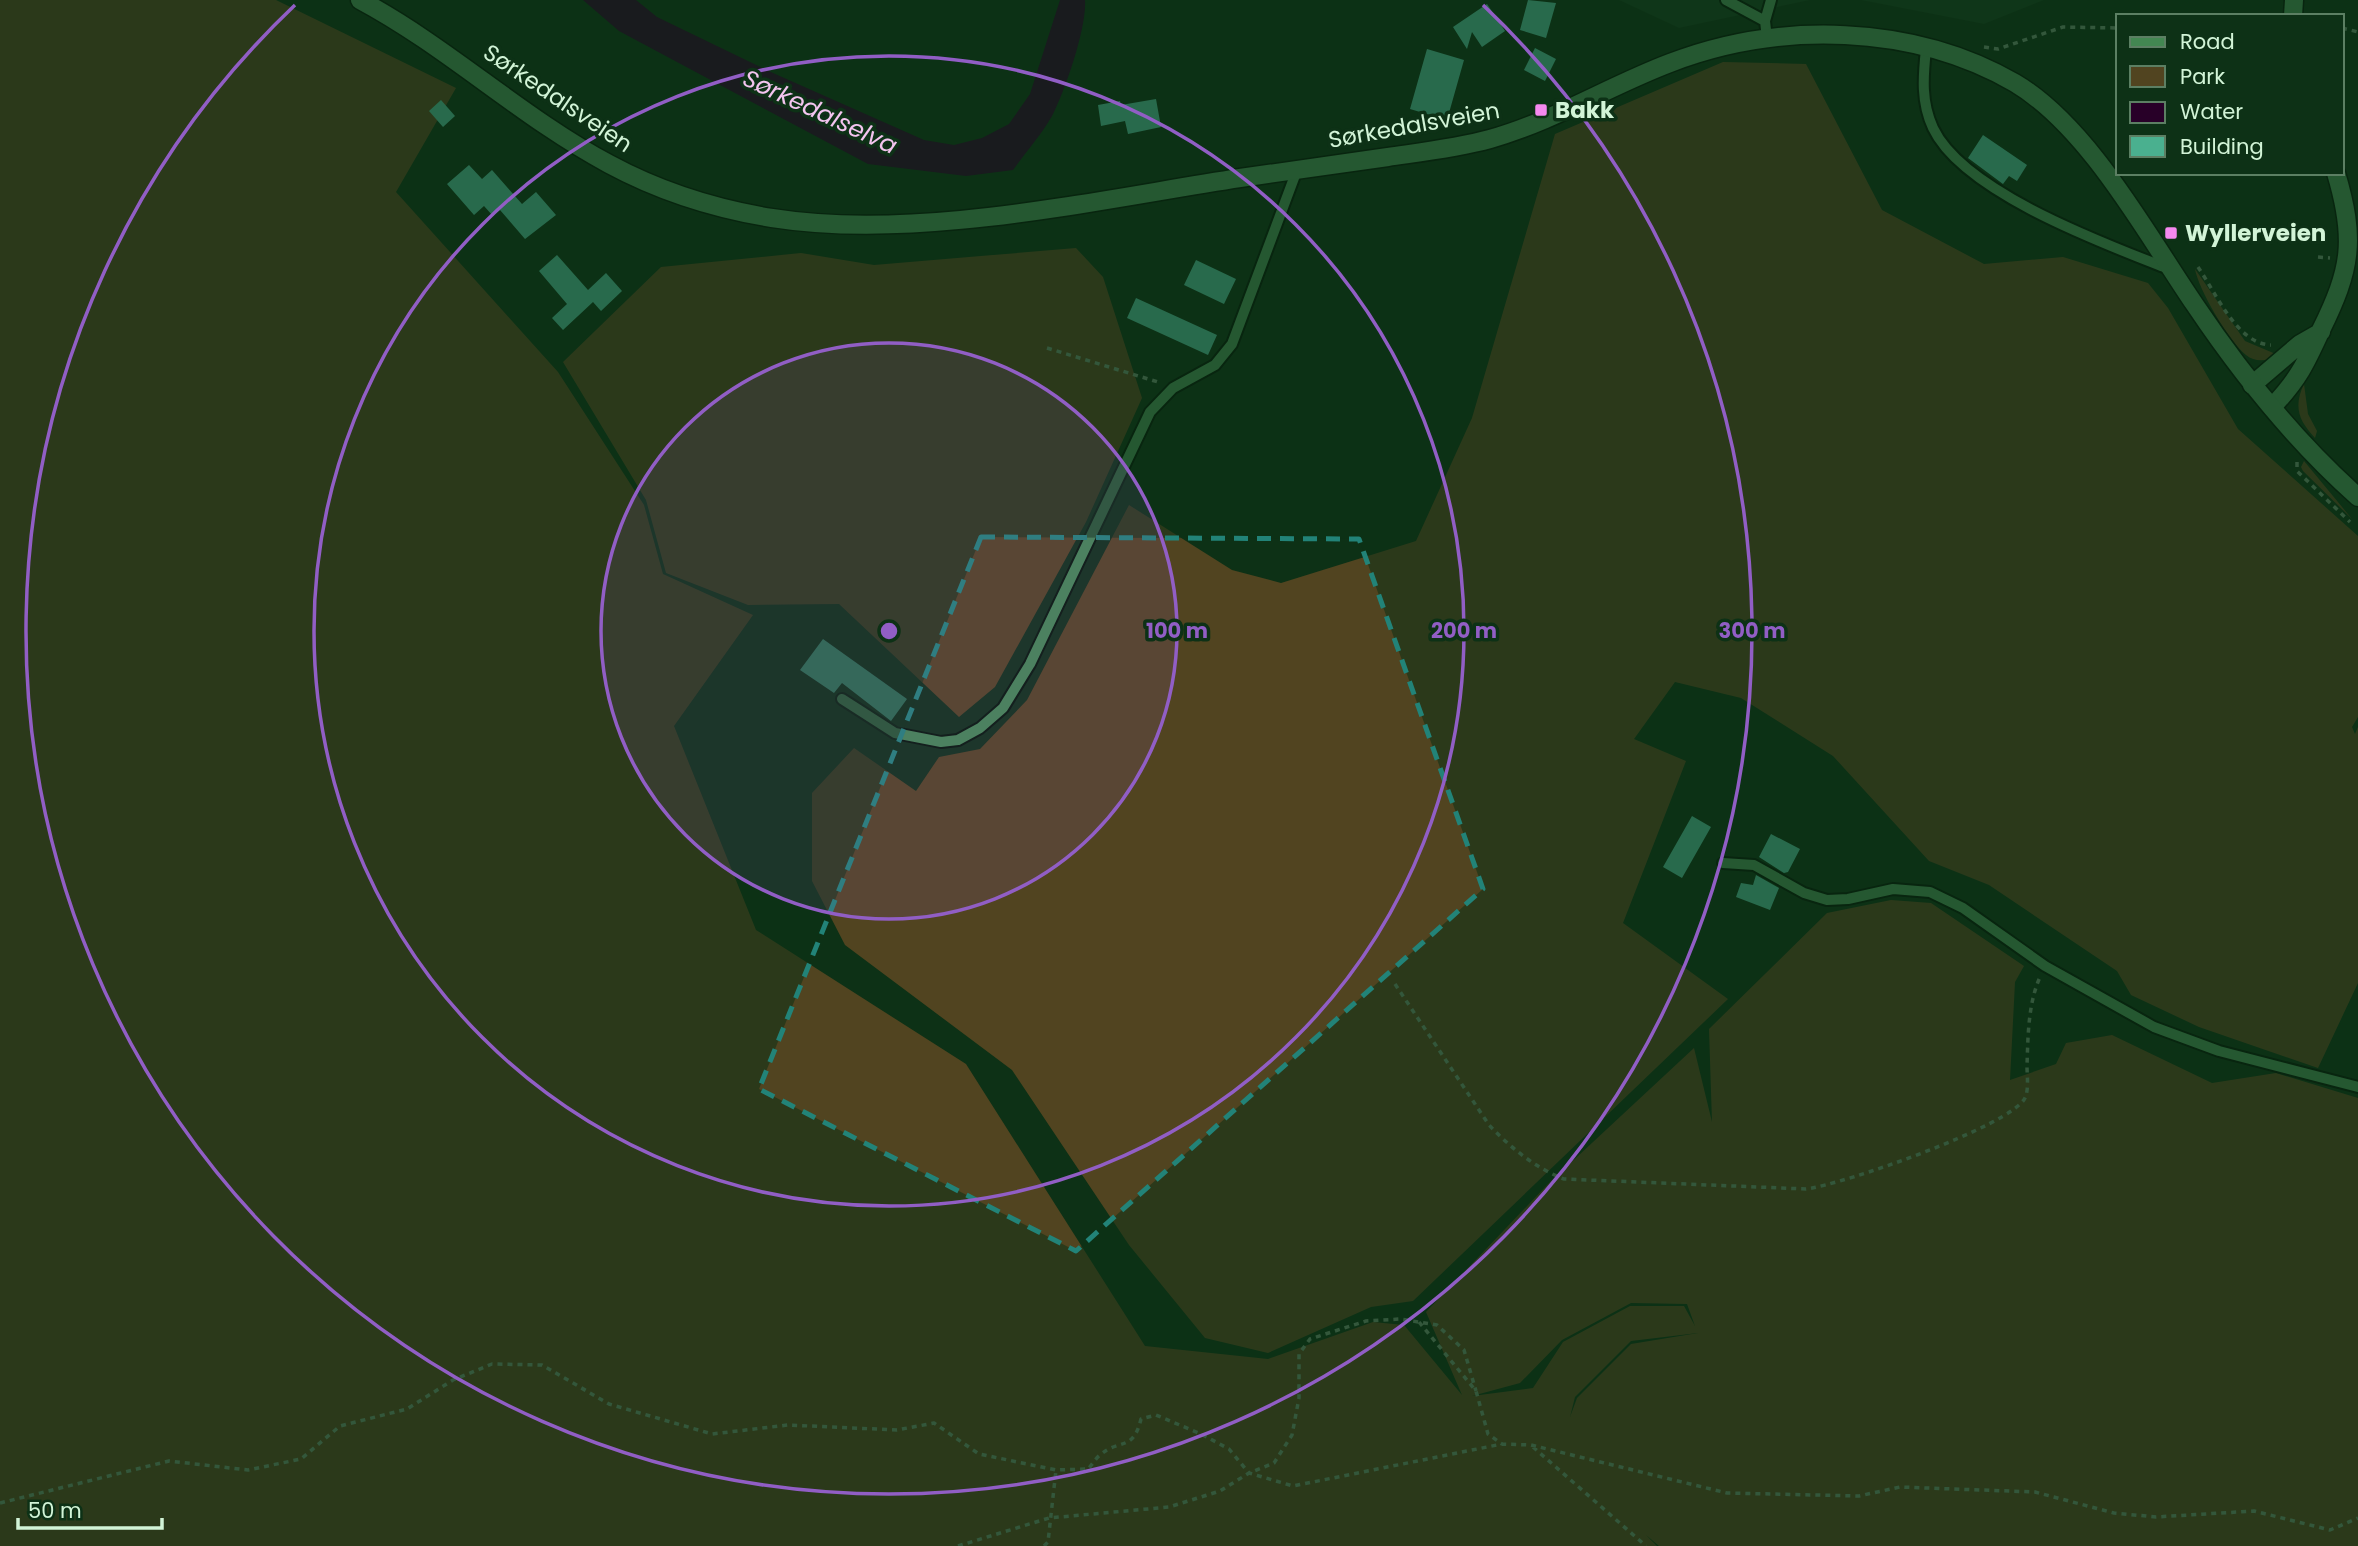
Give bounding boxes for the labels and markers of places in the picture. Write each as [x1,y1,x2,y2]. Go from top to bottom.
place label: Bakk [1555,94,1615,126]
marker: Bakk [1533,102,1549,118]
place label: Wyllerveien [2185,217,2326,249]
marker: Wyllerveien [2163,225,2179,241]
centre of rings [877,619,901,643]

